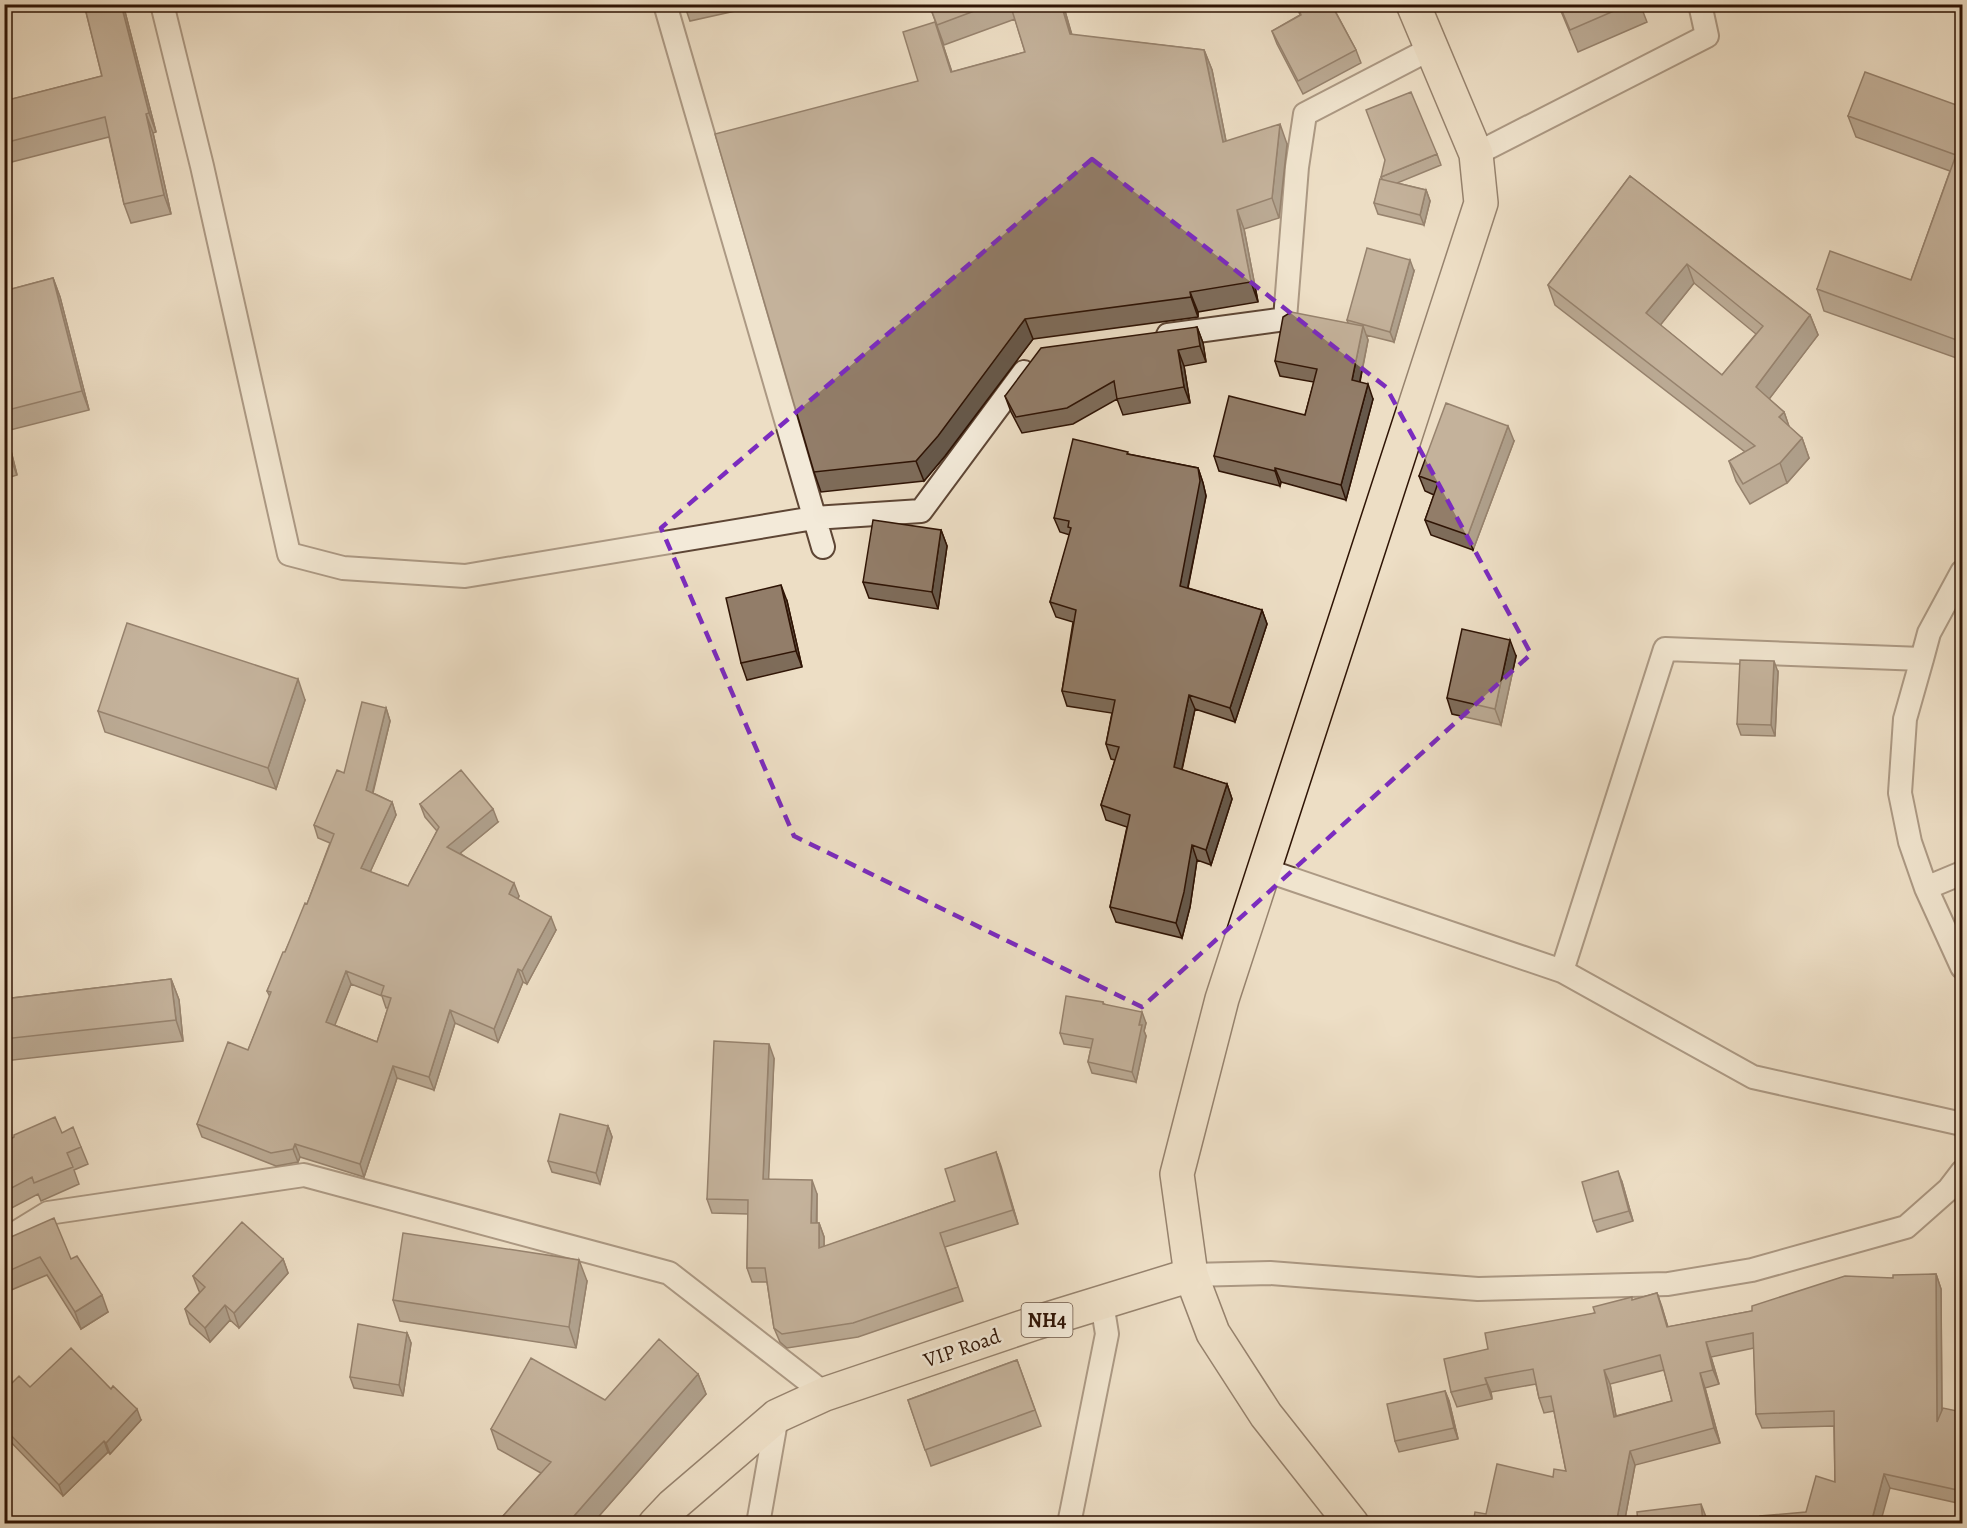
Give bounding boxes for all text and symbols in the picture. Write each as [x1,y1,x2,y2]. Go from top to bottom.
road number: NH4 [1022,1303,1072,1337]
street label: VIP Road [919,1322,1005,1375]

